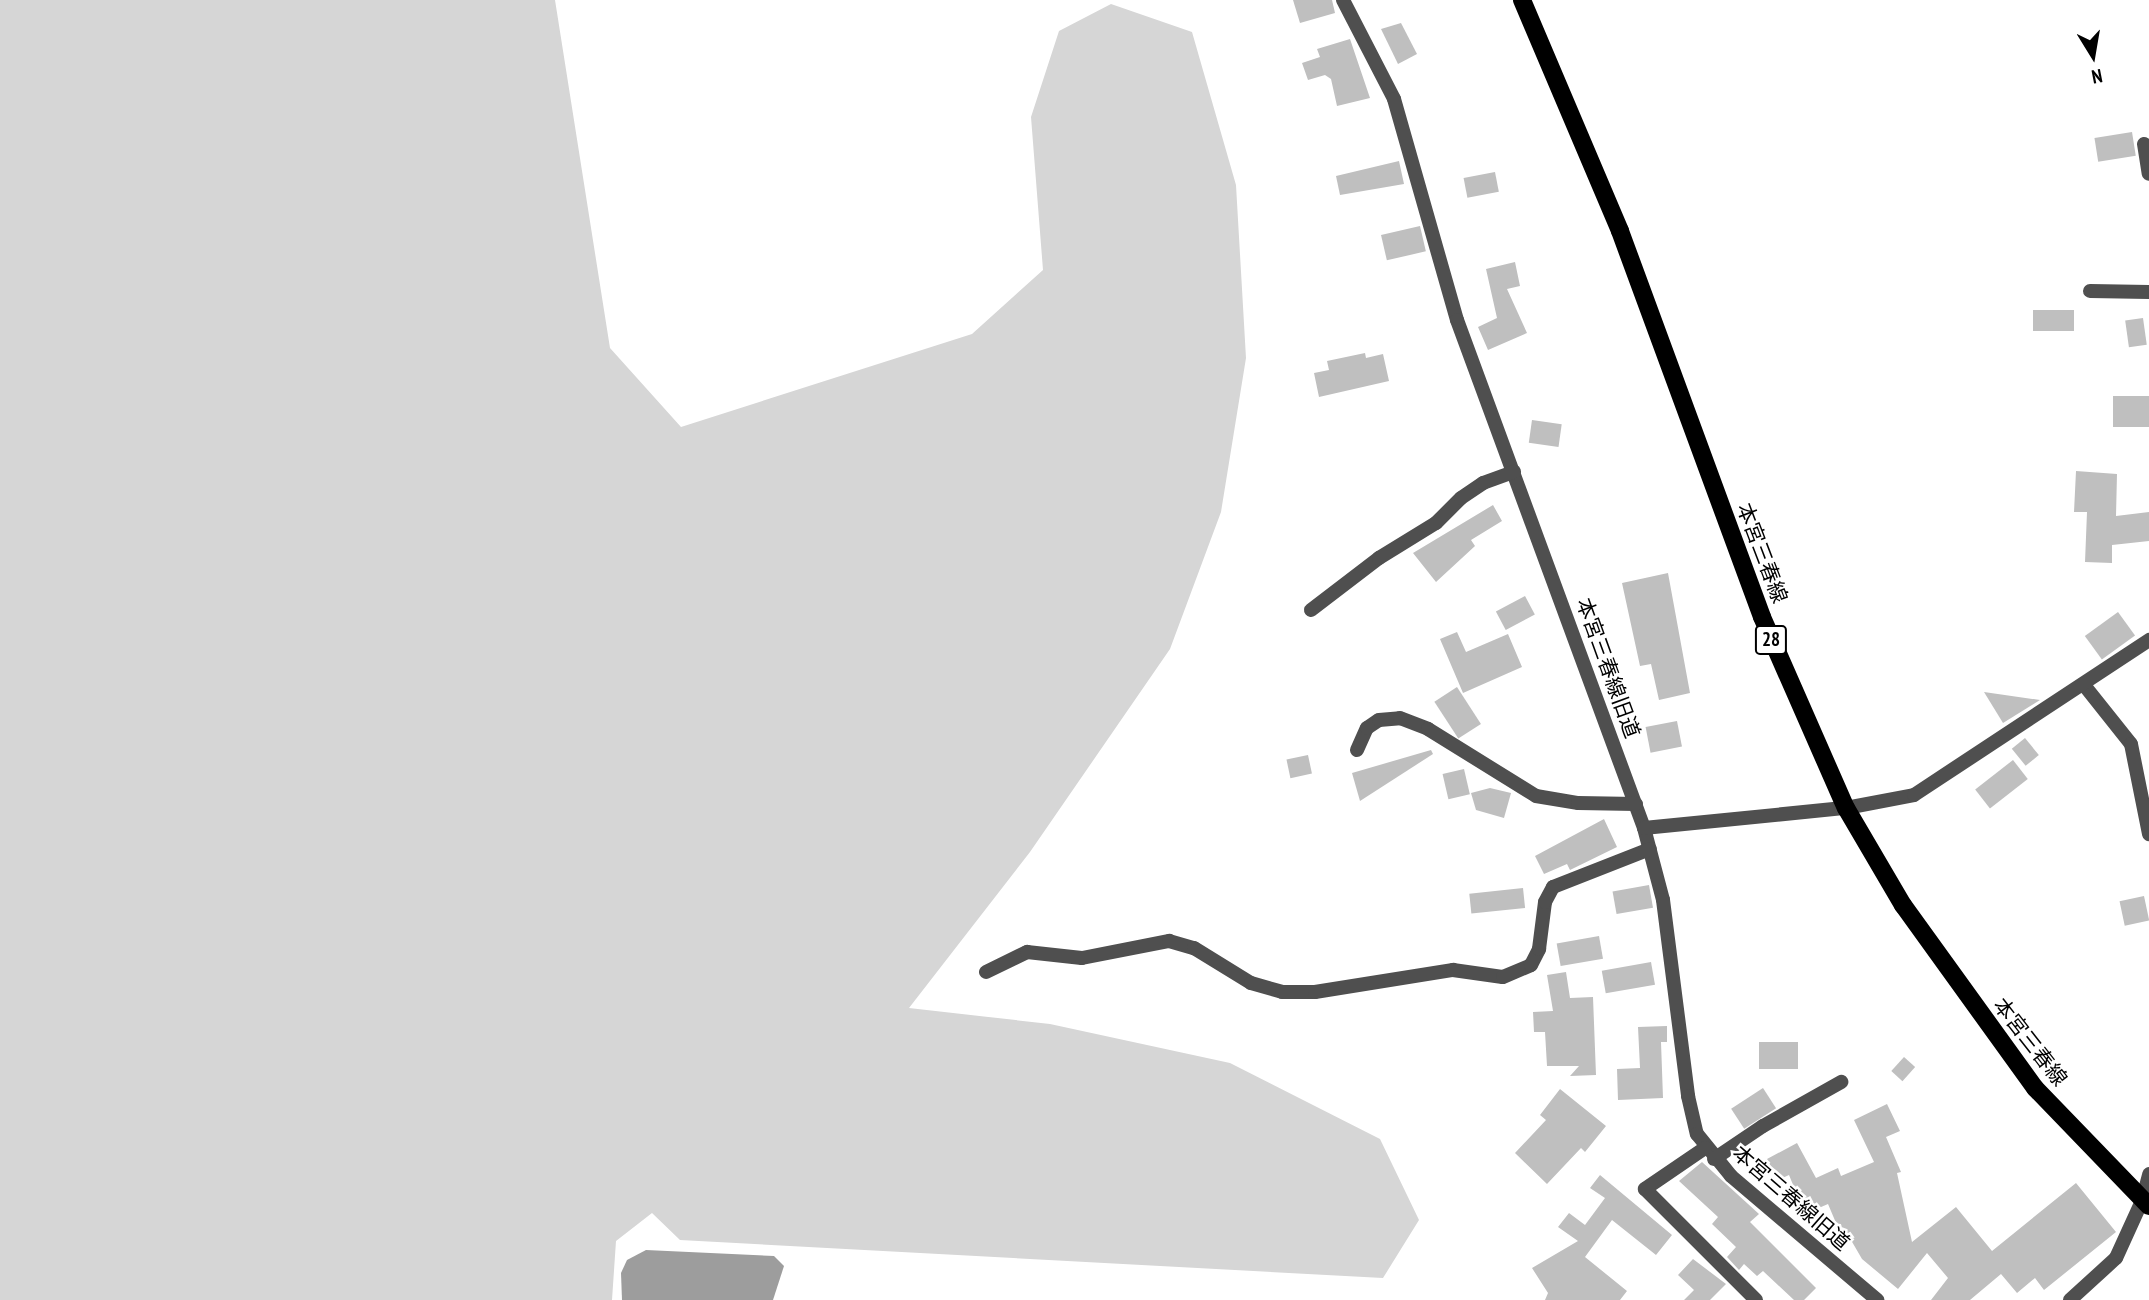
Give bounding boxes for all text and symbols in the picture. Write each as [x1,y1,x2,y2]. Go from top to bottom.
north arrow [2058,21,2128,91]
text: N [2090,64,2104,89]
street label: 本宮三春線 [1731,499,1793,607]
street label: 本宮三春線旧道 [1571,595,1645,741]
road number: 28 [1754,624,1788,656]
street label: 本宮三春線 [1988,993,2072,1091]
street label: 本宮三春線旧道 [1727,1140,1855,1256]

